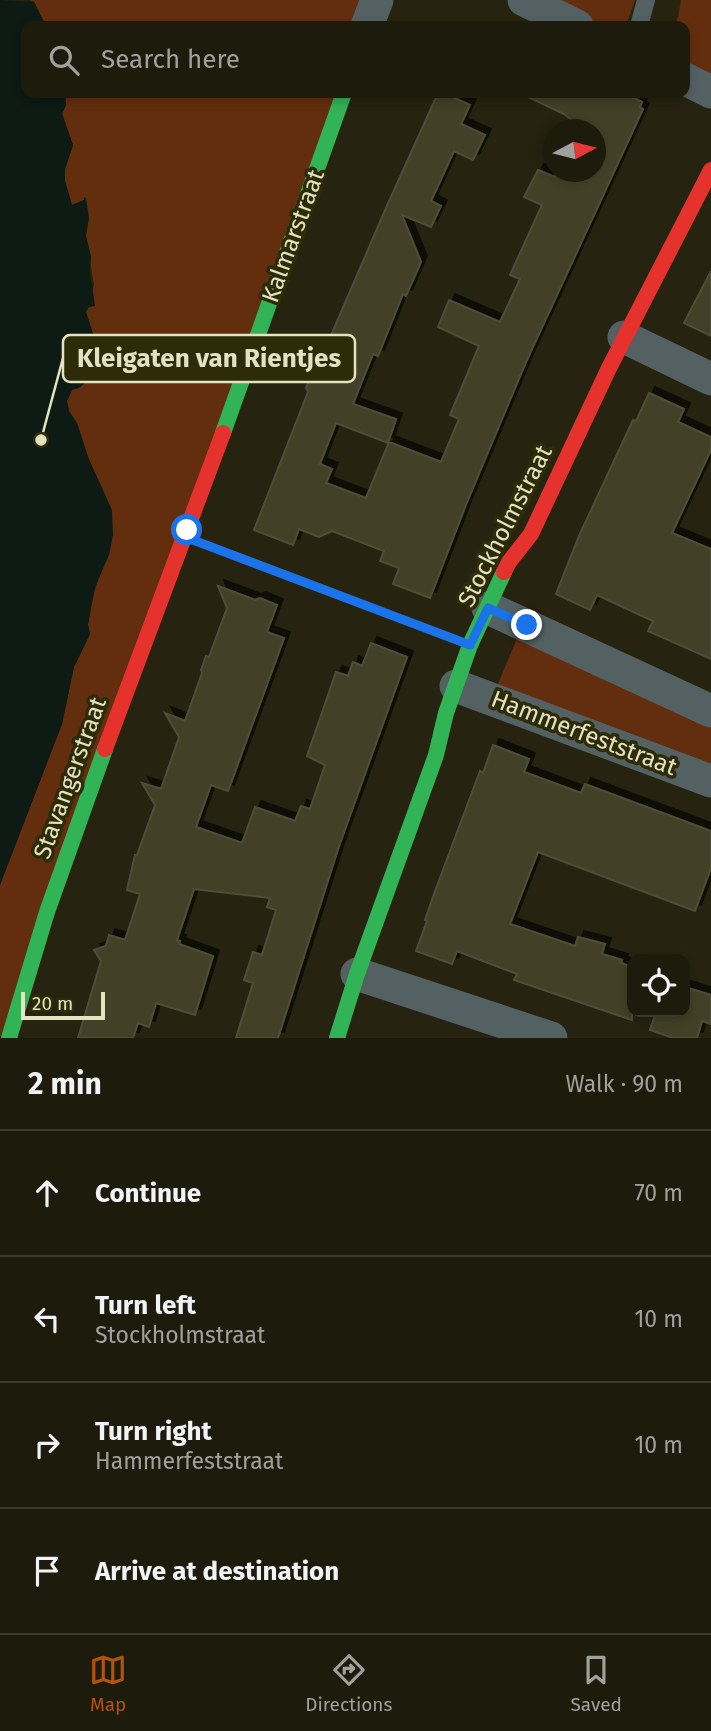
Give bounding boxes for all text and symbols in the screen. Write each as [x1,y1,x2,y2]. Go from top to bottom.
search box [21,21,690,98]
icon: search [45,41,83,79]
text: Search here [101,44,240,75]
north arrow [543,119,606,182]
street label: Kalmarstraat [256,165,330,306]
callout: Kleigaten van Rientjes [63,335,355,382]
text: Kleigaten van Rientjes [77,343,341,374]
street label: Stockholmstraat [452,440,558,612]
route start [171,514,202,545]
route end [511,609,542,640]
street label: Hammerfeststraat [487,685,681,781]
street label: Stavangerstraat [28,693,112,863]
map controls [627,954,690,1017]
button: locate [627,954,690,1017]
scale bar [21,989,105,1021]
text: 20 m [32,992,73,1015]
text: 2 min [28,1066,102,1102]
text: Walk · 90 m [565,1070,683,1098]
icon: ahead [28,1174,66,1212]
text: Continue [95,1178,201,1209]
text: 70 m [634,1179,683,1207]
text: Turn left [95,1290,196,1321]
icon: left [28,1300,66,1338]
text: 10 m [634,1305,683,1333]
text: Stockholmstraat [95,1321,265,1349]
text: Turn right [95,1416,212,1447]
icon: right [28,1426,66,1464]
text: 10 m [634,1431,683,1459]
text: Hammerfeststraat [95,1447,283,1475]
icon: arrive [28,1552,66,1590]
text: Arrive at destination [95,1556,339,1587]
tab: Map [89,1651,127,1716]
tab: Directions [305,1651,392,1716]
tab: Saved [571,1651,622,1716]

